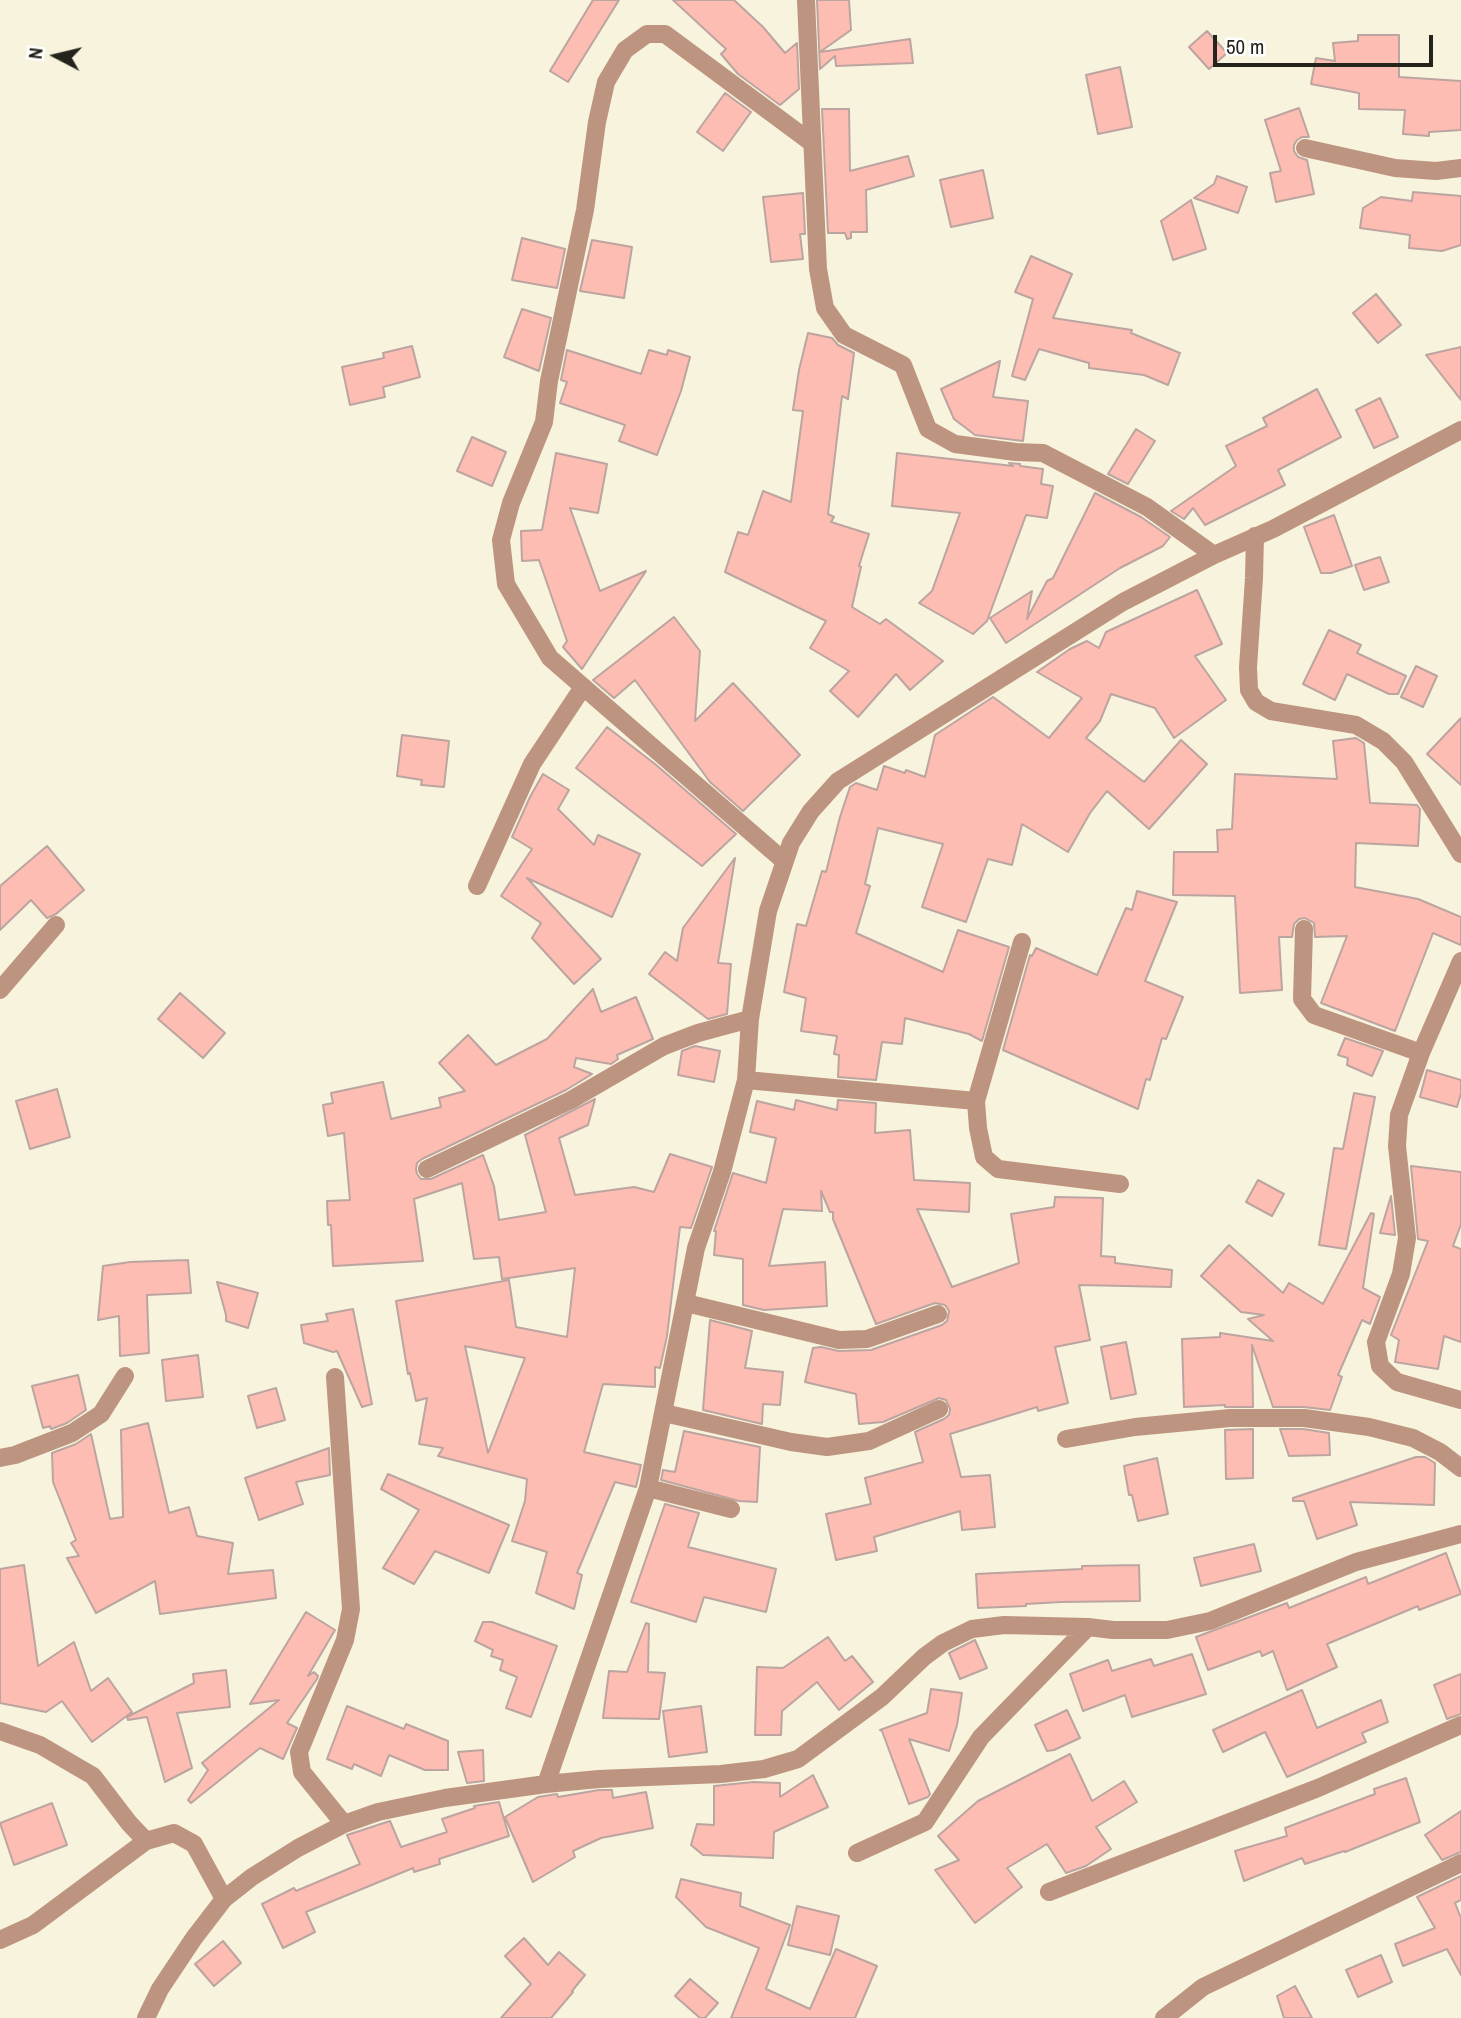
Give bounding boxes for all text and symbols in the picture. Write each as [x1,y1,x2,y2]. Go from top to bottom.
north arrow [21,21,91,91]
scale bar [1216,21,1436,65]
text: 50 m [1226,32,1264,61]
text: N [22,46,49,61]

